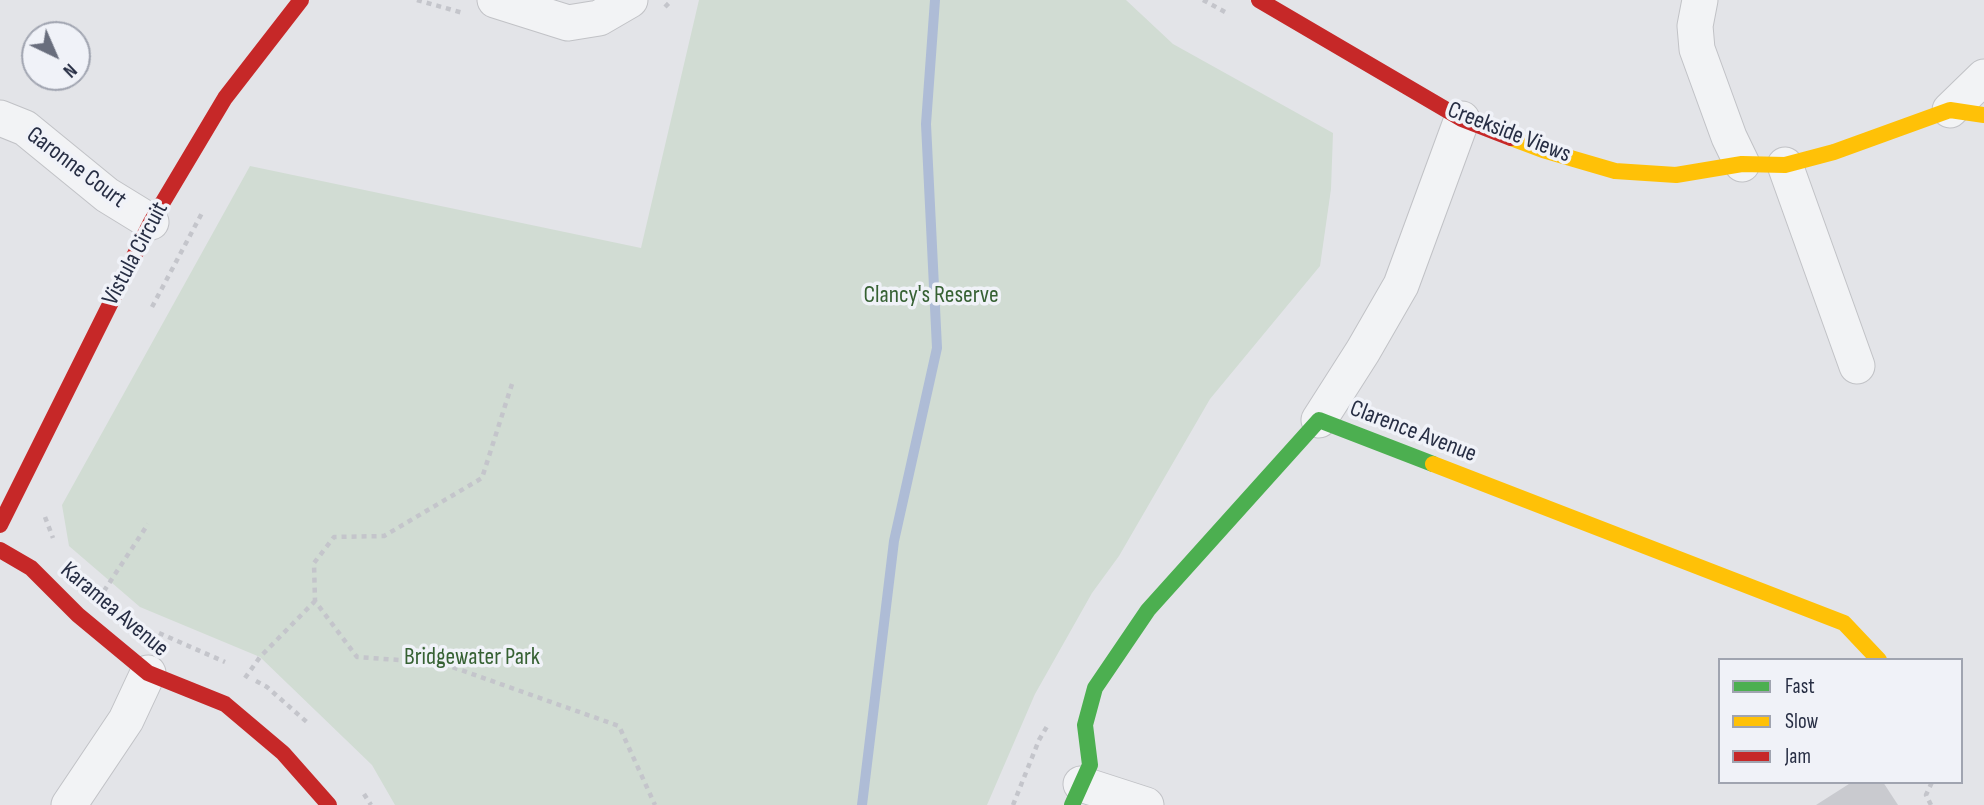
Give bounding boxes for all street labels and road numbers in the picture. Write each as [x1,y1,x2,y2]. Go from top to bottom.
street label: Creekside Views [1443,96,1575,170]
street label: Garonne Court [20,121,132,215]
street label: Vistula Circuit [97,197,175,311]
street label: Clarence Avenue [1346,395,1480,469]
street label: Karamea Avenue [54,556,174,664]

